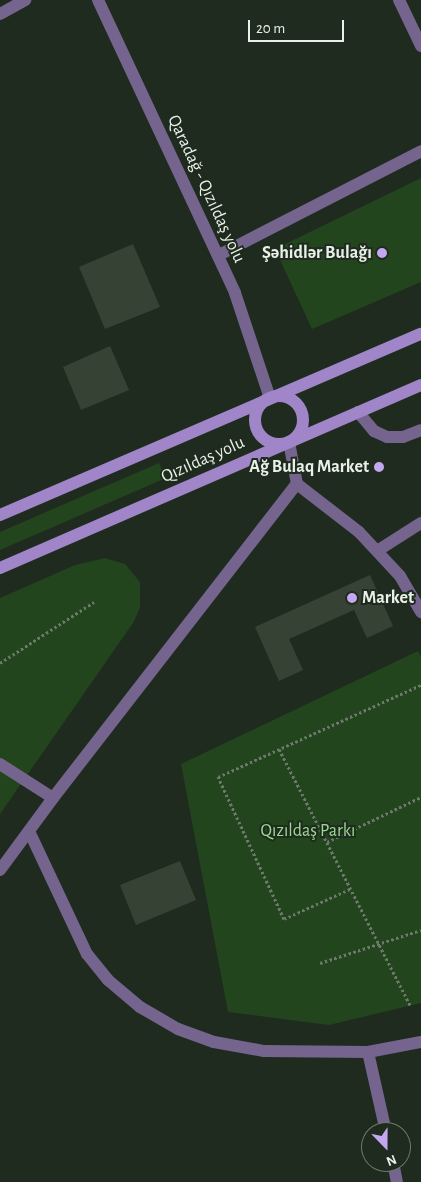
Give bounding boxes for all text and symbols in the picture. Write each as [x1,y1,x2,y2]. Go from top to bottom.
scale bar [251,10,347,42]
text: 20 m [256,21,285,36]
street label: Qaradağ - Qızıldaş yolu [162,112,250,266]
place label: Şəhidlər Bulağı [262,242,372,264]
marker: Şəhidlər Bulağı [376,247,388,259]
street label: Qızıldaş yolu [158,432,248,488]
place label: Ağ Bulaq Market [249,456,369,478]
marker: Ağ Bulaq Market [373,461,385,473]
place label: Market [362,587,414,609]
marker: Market [346,592,358,604]
park label: Qızıldaş Parkı [261,820,355,842]
north arrow [361,1122,411,1172]
text: N [384,1152,398,1168]

